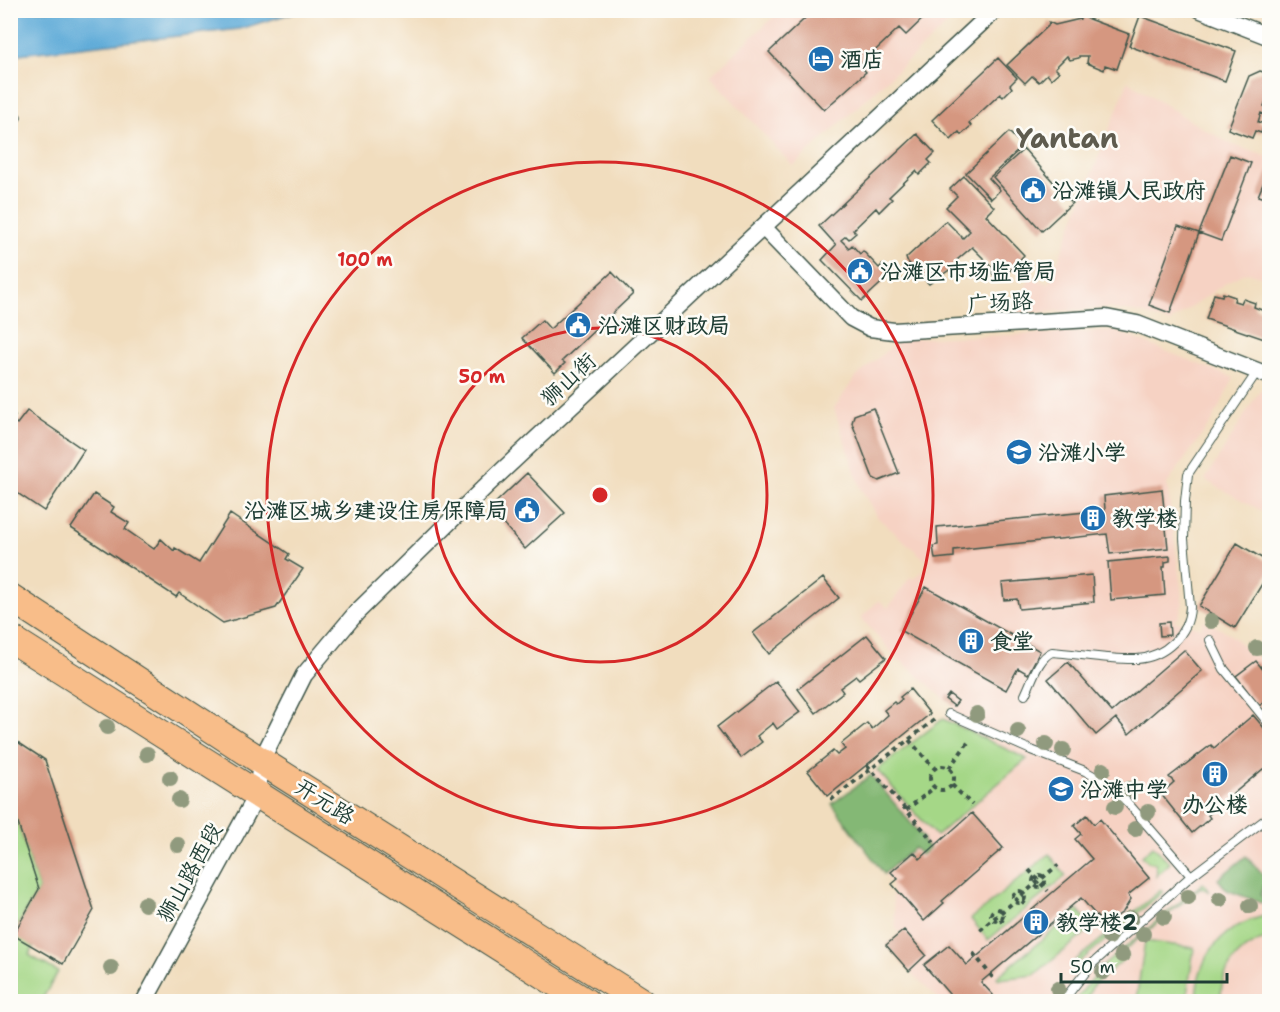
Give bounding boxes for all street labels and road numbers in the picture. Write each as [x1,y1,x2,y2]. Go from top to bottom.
street label: 广场路 [966,286,1034,319]
street label: 狮山街 [534,346,602,412]
street label: 开元路 [289,772,360,831]
street label: 狮山路西段 [150,817,229,927]

